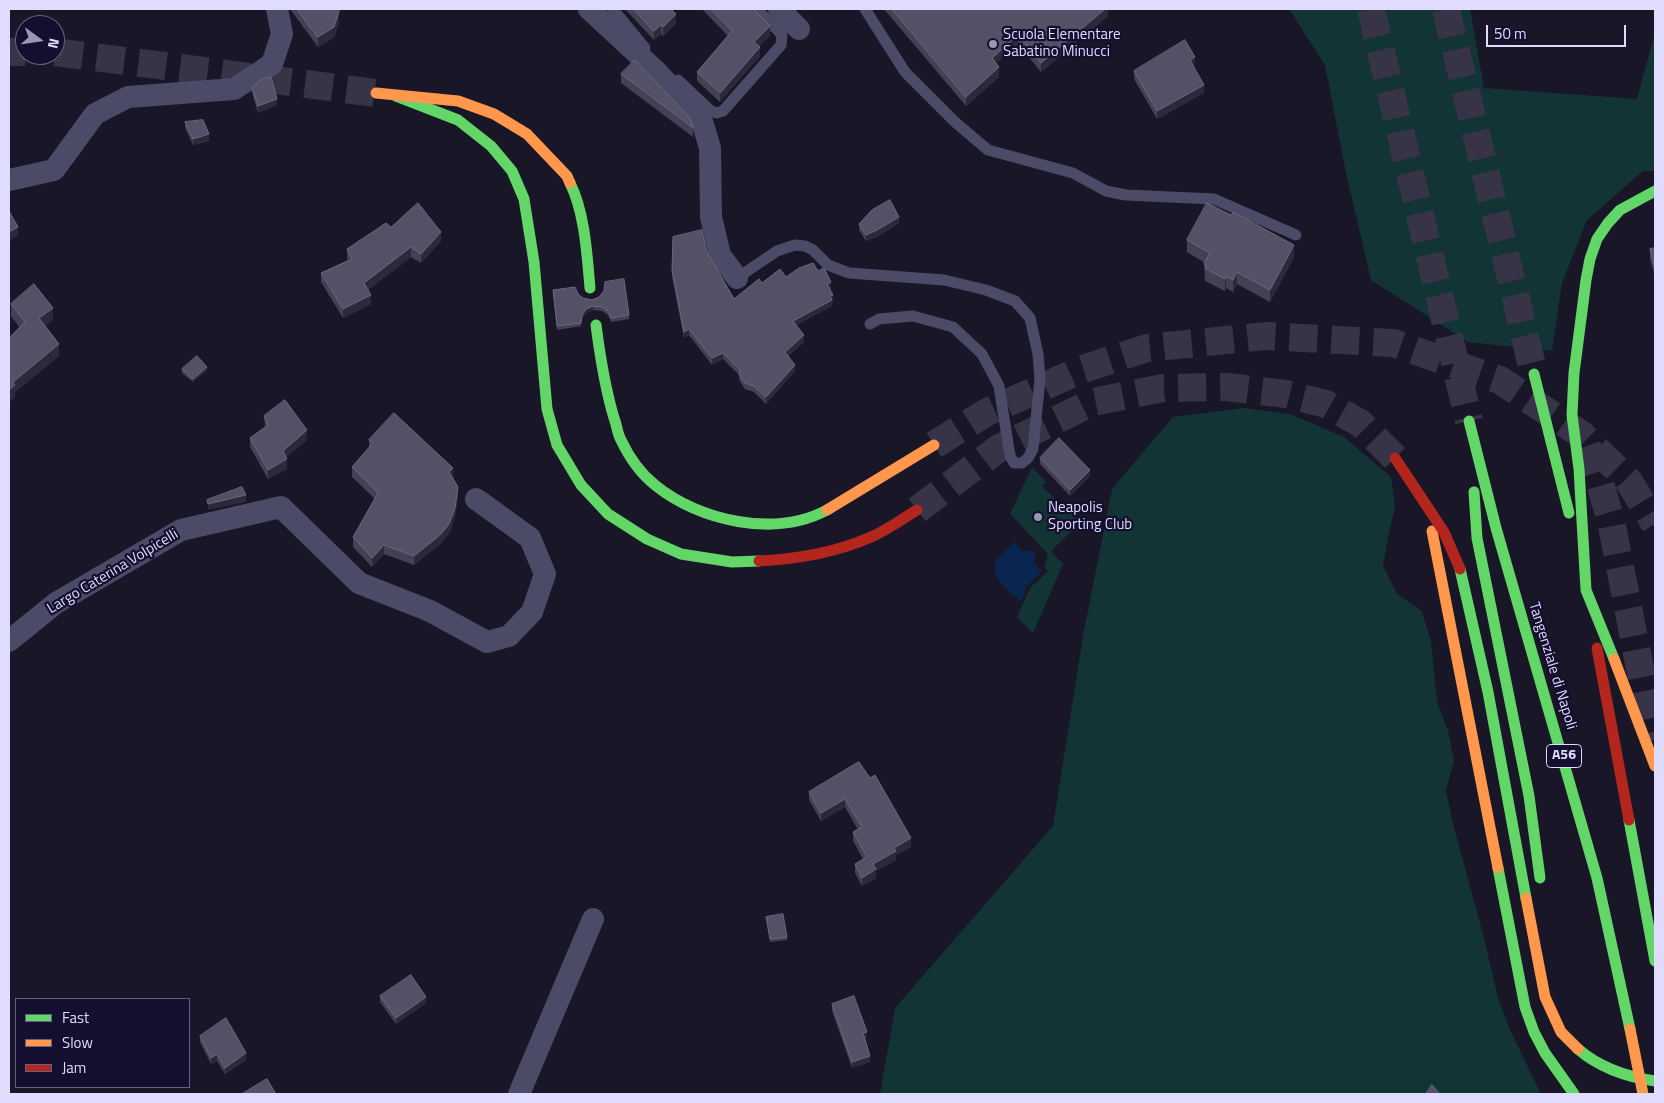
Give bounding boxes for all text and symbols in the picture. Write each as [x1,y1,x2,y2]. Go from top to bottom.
north arrow [15,15,65,65]
scale bar [1489,15,1629,47]
text: 50 m [1494,22,1527,45]
place label: Scuola Elementare Sabatino Minucci [1003,26,1121,61]
text: N [43,36,65,51]
marker: Scuola Elementare Sabatino Minucci [987,38,999,50]
place label: Neapolis Sporting Club [1048,499,1132,534]
marker: Neapolis Sporting Club [1032,511,1044,523]
street label: Largo Caterina Volpicelli [44,526,182,618]
street label: Tangenziale di Napoli [1524,600,1580,732]
road number: A56 [1546,744,1582,768]
legend [15,998,190,1088]
text: Fast [62,1006,89,1029]
text: Slow [62,1031,93,1054]
text: Jam [62,1056,86,1079]

